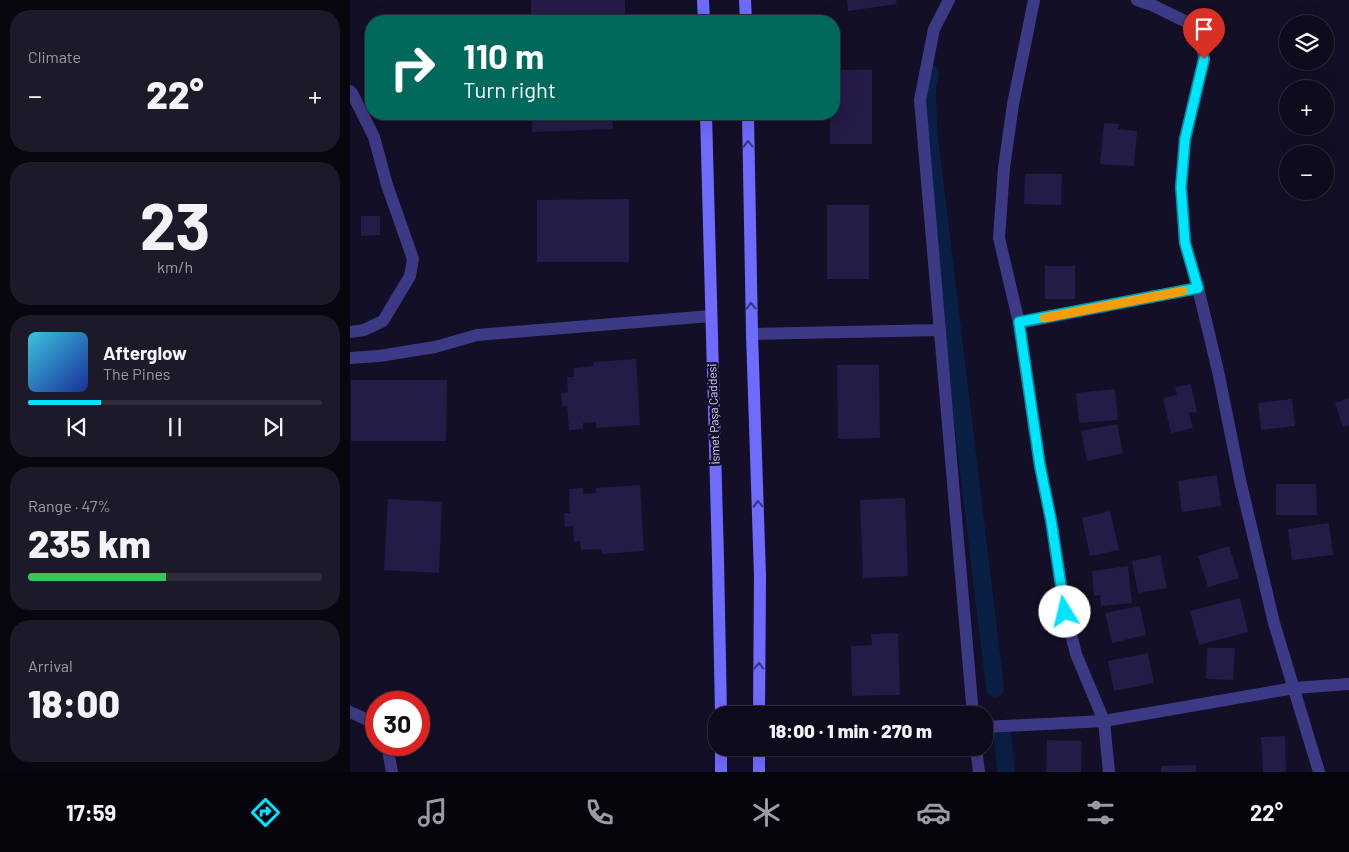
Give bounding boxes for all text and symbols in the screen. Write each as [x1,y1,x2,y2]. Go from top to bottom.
pin [1183,8,1225,59]
icon: arrive [1190,15,1218,43]
map controls [1279,15,1334,200]
button: layers [1279,15,1334,70]
text: 110 m [463,34,544,76]
icon: right [380,35,445,100]
text: Climate [28,47,81,66]
text: 22° [146,71,204,117]
text: Turn right [463,76,556,102]
text: − [28,78,42,112]
text: + [308,78,322,112]
button: + [1279,80,1334,135]
one-way arrow [743,140,754,148]
button: − [1279,145,1334,200]
text: 23 [140,185,210,263]
text: km/h [157,257,193,276]
one-way arrow [746,302,756,310]
text: Afterglow [103,341,187,364]
street label: İsmet Paşa Caddesi [704,363,722,465]
text: The Pines [103,364,171,383]
icon: previous [63,413,91,441]
icon: pause [161,413,189,441]
icon: next [259,413,287,441]
text: Range · 47% [28,496,111,515]
one-way arrow [752,500,763,508]
text: 235 km [28,520,151,566]
position arrow [1038,585,1090,637]
text: Arrival [28,656,73,675]
one-way arrow [754,662,765,670]
text: 18:00 [28,680,120,726]
speed limit sign: 30 [365,691,430,756]
text: 18:00 · 1 min · 270 m [769,719,932,742]
icon: directions [248,795,283,830]
icon: music [415,795,450,830]
icon: phone [582,795,617,830]
icon: climate [749,795,784,830]
icon: car [916,795,951,830]
icon: filters [1083,795,1118,830]
text: 17:59 [66,799,116,825]
text: 22° [1250,799,1283,825]

